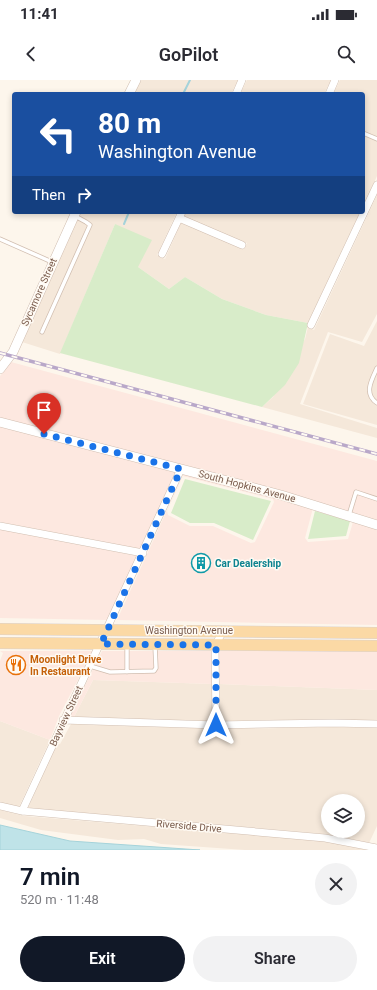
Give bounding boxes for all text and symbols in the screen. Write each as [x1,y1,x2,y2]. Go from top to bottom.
text: 11:41 [20,5,59,23]
icon: back [20,43,42,65]
icon: search [335,43,357,65]
text: GoPilot [159,44,218,65]
text: 80 m [98,107,161,140]
icon: left [32,108,84,160]
text: Washington Avenue [98,141,256,162]
icon: right [73,184,95,206]
text: Then [32,186,65,204]
street label: Sycamore Street [19,256,59,328]
pin [27,393,61,434]
icon: arrive [33,399,55,421]
street label: South Hopkins Avenue [197,468,297,504]
building icon: Car Dealership [190,552,212,574]
place label: Car Dealership [215,558,281,569]
street label: Washington Avenue [145,625,233,636]
restaurant icon: Moonlight Drive In Restaurant [5,654,27,676]
place label: Moonlight Drive In Restaurant [30,654,102,677]
street label: Bayview Street [47,684,85,748]
position arrow [195,704,237,746]
map controls [321,794,365,838]
button: layers [321,794,365,838]
street label: Riverside Drive [156,818,222,834]
text: 7 min [20,863,80,891]
button: close [315,863,357,905]
text: 520 m · 11:48 [20,892,99,907]
button: Exit [20,936,185,982]
button: Share [193,936,357,982]

